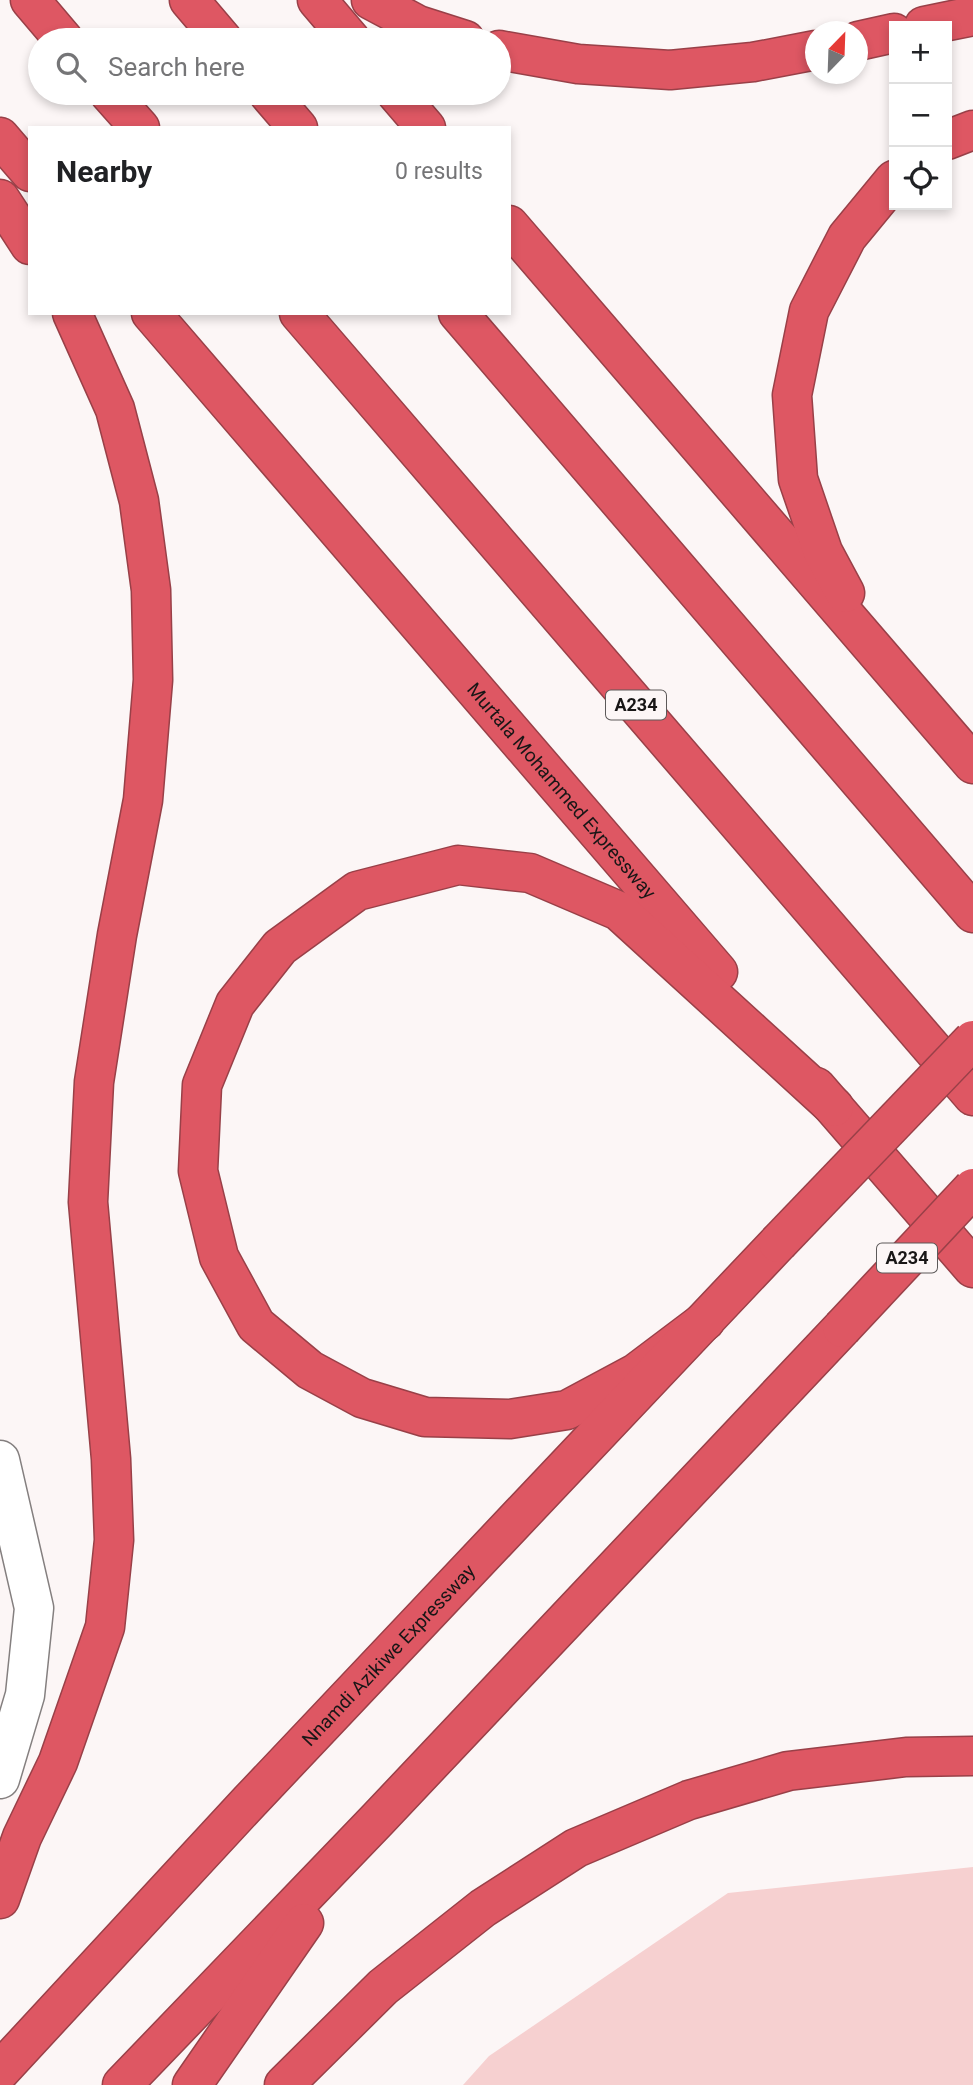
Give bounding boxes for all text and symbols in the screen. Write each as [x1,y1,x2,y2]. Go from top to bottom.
north arrow [805,21,868,84]
map controls [889,21,952,210]
button: + [889,21,952,84]
search box [28,28,511,105]
icon: search [52,48,90,86]
text: Search here [108,52,245,82]
button: − [889,84,952,147]
button: locate [889,147,952,210]
text: Nearby [56,154,152,189]
text: 0 results [395,158,483,185]
street label: Murtala Mohammed Expressway [462,678,661,904]
road number: A234 [606,690,666,720]
road number: A234 [877,1244,937,1273]
street label: Nnamdi Azikiwe Expressway [297,1560,480,1751]

